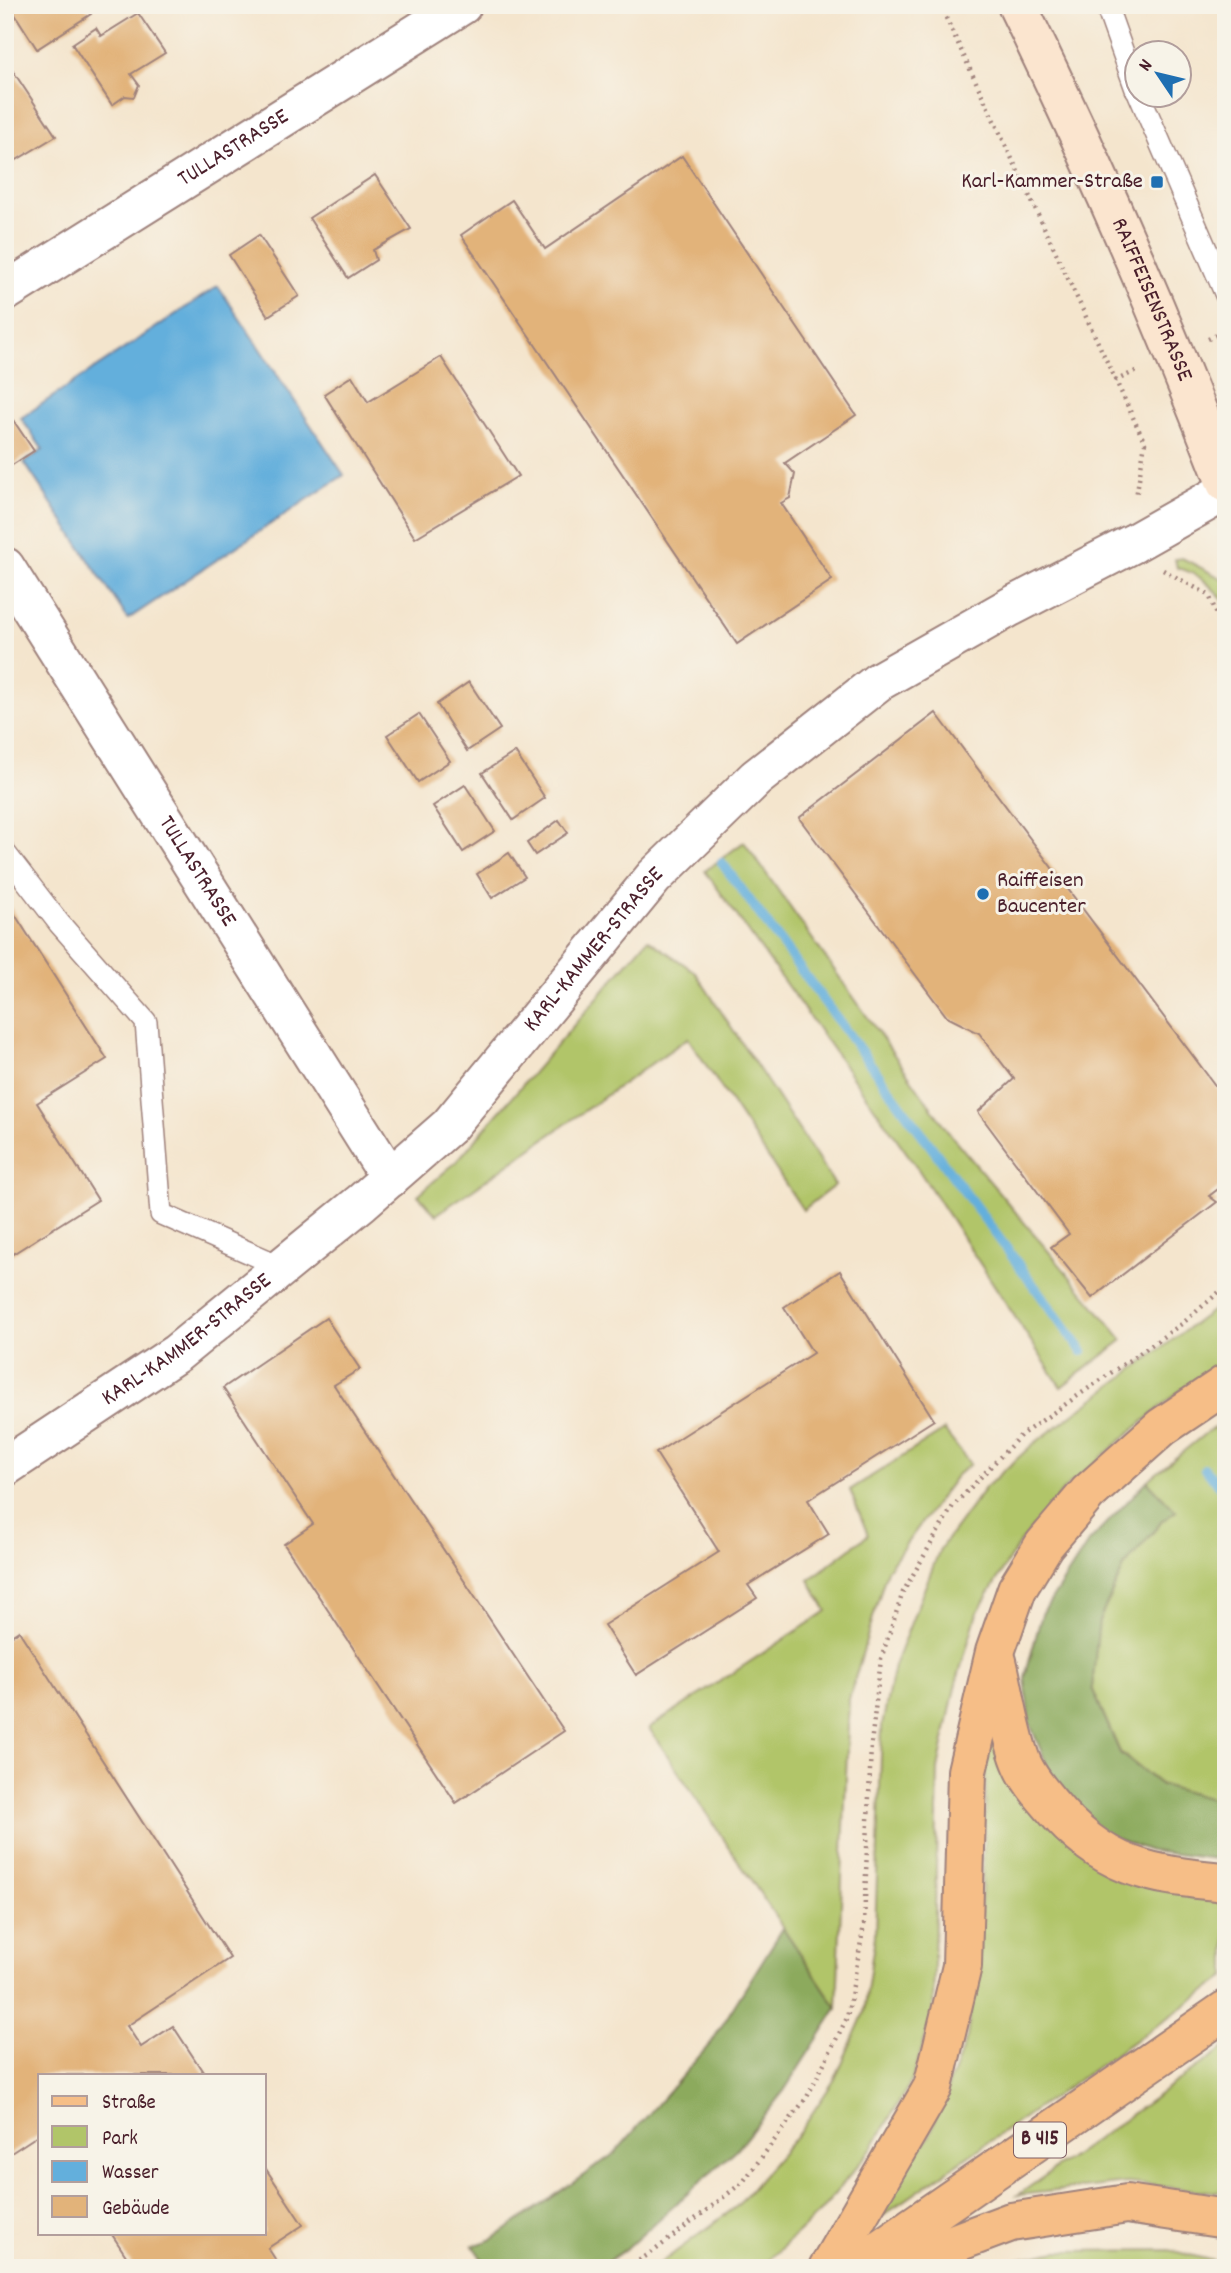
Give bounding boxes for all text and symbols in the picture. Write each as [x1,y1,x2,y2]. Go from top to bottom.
north arrow [1122,38,1192,108]
text: N [1133,55,1161,78]
street label: TULLASTRASSE [172,101,296,196]
place label: Karl-Kammer-Straße [961,166,1143,199]
marker: Karl-Kammer-Straße [1149,174,1165,190]
street label: RAIFFEISENSTRASSE [1102,213,1201,387]
street label: TULLASTRASSE [149,810,245,934]
street label: KARL-KAMMER-STRASSE [516,859,672,1039]
place label: Raiffeisen Baucenter [997,865,1086,924]
marker: Raiffeisen Baucenter [975,886,991,902]
street label: KARL-KAMMER-STRASSE [95,1265,280,1415]
legend [38,2074,266,2234]
text: Straße [102,2089,156,2119]
road number: B 415 [1014,2122,1066,2158]
text: Park [102,2125,138,2155]
text: Wasser [102,2159,159,2189]
text: Gebäude [102,2195,170,2225]

